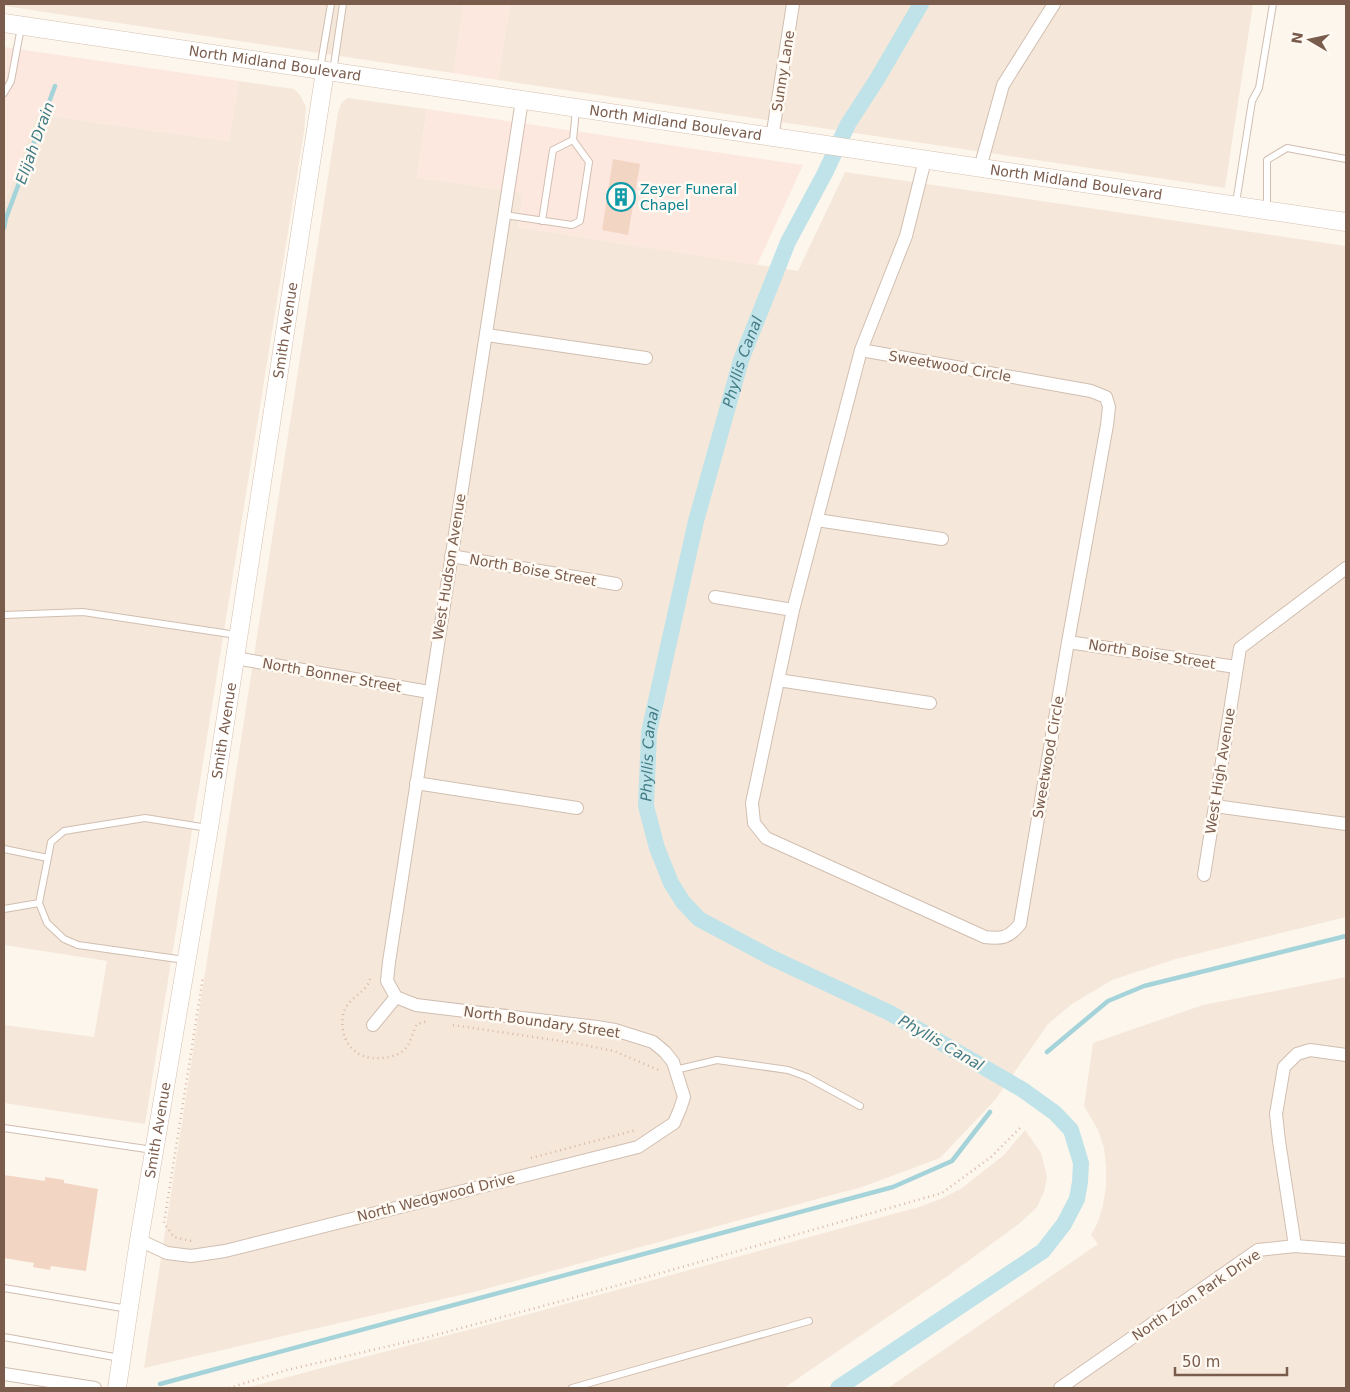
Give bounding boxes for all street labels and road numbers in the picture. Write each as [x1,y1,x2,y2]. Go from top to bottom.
street label: Sunny Lane [769,29,797,113]
street label: North Midland Boulevard [188,43,362,84]
street label: North Midland Boulevard [588,102,763,143]
street label: North Midland Boulevard [989,161,1164,203]
street label: Smith Avenue [270,281,301,380]
street label: Sweetwood Circle [887,347,1013,385]
street label: West Hudson Avenue [429,492,469,642]
street label: North Boise Street [468,551,598,589]
street label: North Boise Street [1087,636,1217,672]
street label: North Bonner Street [261,655,403,695]
street label: Smith Avenue [209,681,239,780]
street label: Sweetwood Circle [1029,694,1067,820]
street label: West High Avenue [1202,707,1238,835]
street label: North Boundary Street [463,1003,622,1041]
street label: Smith Avenue [142,1081,174,1180]
street label: North Wedgwood Drive [355,1170,517,1224]
street label: North Zion Park Drive [1129,1246,1263,1344]

